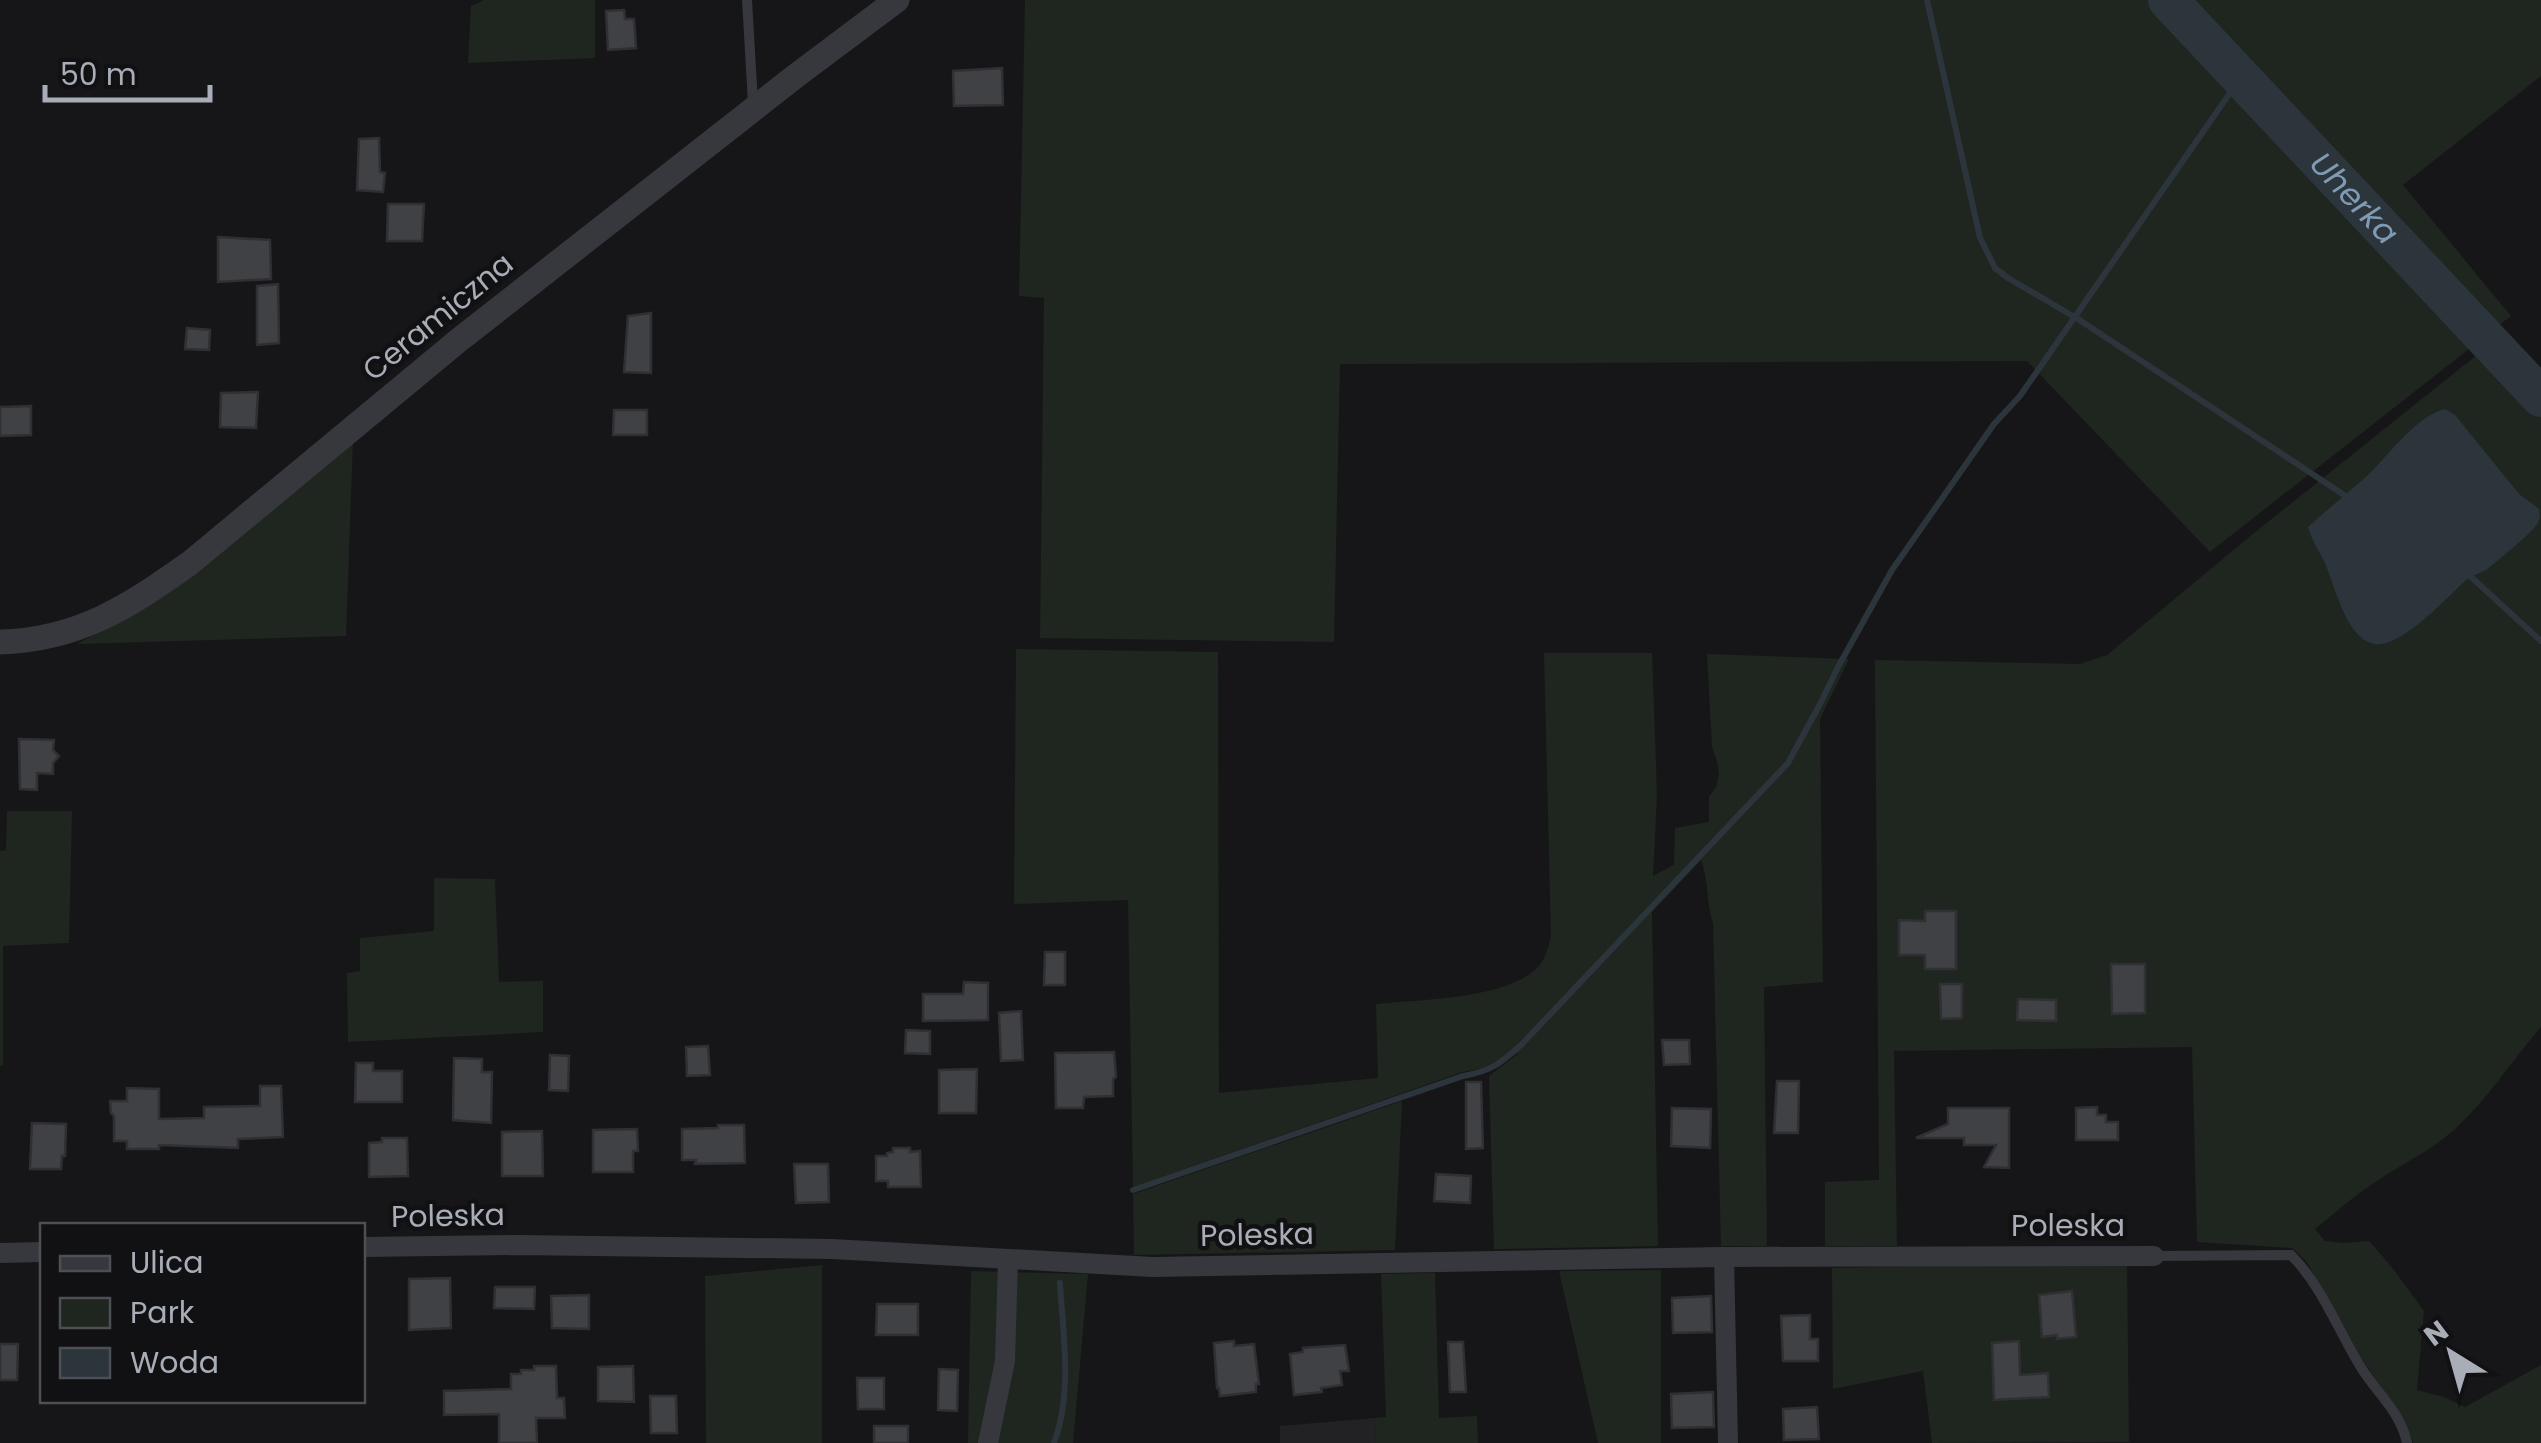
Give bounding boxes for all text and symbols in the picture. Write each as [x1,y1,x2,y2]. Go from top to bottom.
scale bar [45,40,210,102]
text: 50 m [60,53,137,96]
water label: Uherka [2300,142,2409,254]
street label: Ceramiczna [353,242,522,391]
street label: Poleska [391,1193,505,1238]
street label: Poleska [2011,1204,2125,1247]
street label: Poleska [1200,1212,1314,1257]
legend [40,1223,365,1403]
text: Ulica [130,1241,204,1284]
text: Park [130,1291,195,1334]
north arrow [2401,1303,2501,1403]
text: N [2416,1312,2456,1355]
text: Woda [130,1341,219,1384]

